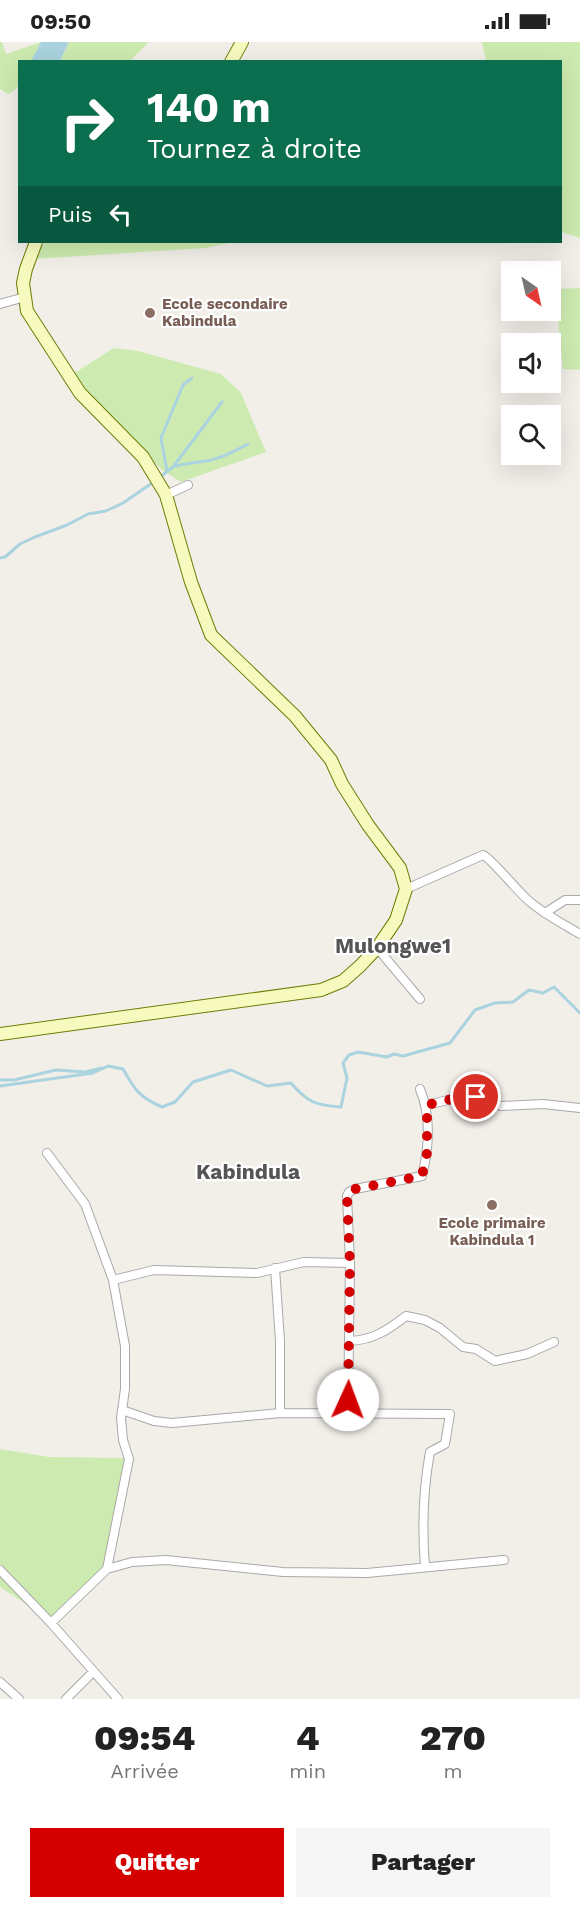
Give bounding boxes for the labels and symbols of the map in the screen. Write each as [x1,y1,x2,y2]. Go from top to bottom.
north arrow [501,261,561,321]
place label: Ecole secondaire Kabindula [162,295,288,330]
marker: Ecole secondaire Kabindula [143,306,157,320]
district label: Mulongwe1 [335,933,451,958]
pin [450,1071,501,1122]
district label: Kabindula [196,1159,301,1184]
marker: Ecole primaire Kabindula 1 [485,1198,499,1212]
place label: Ecole primaire Kabindula 1 [438,1214,546,1249]
position arrow [316,1368,380,1432]

